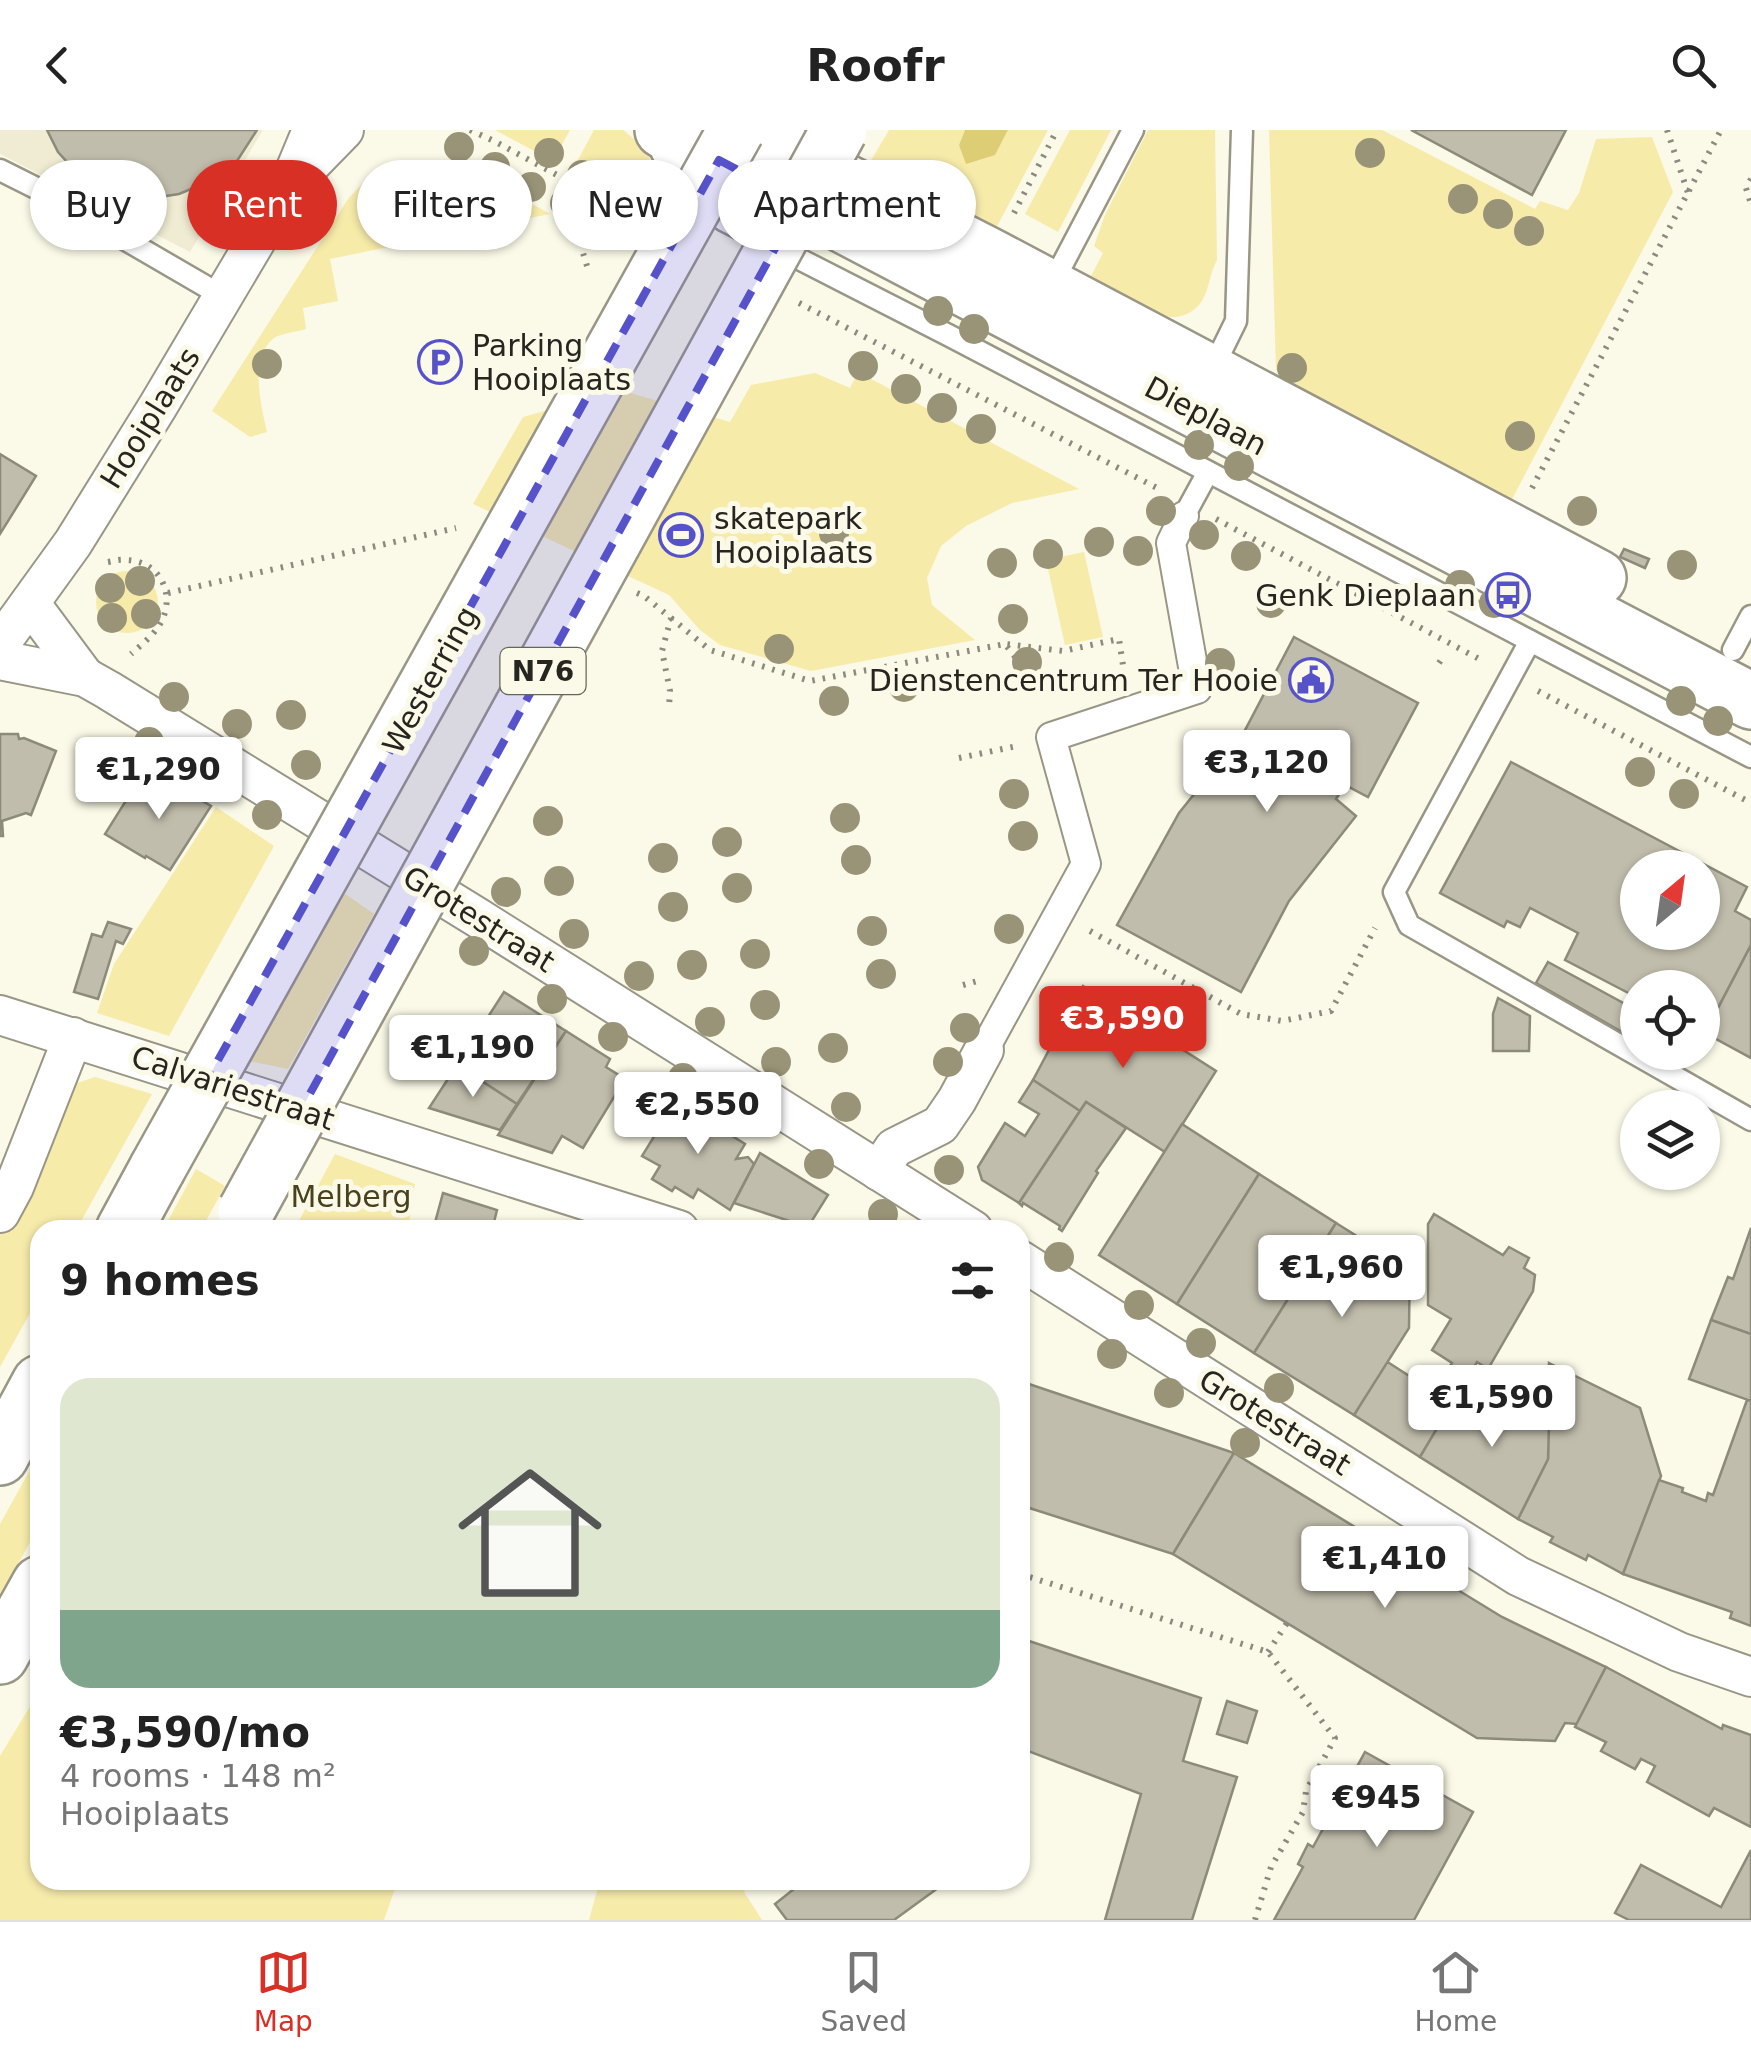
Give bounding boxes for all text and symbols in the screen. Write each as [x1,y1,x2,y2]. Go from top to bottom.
icon: back [30,38,85,93]
icon: search [1666,38,1721,93]
text: Roofr [806,39,945,92]
chip: Buy [30,160,167,250]
chip: Rent [187,160,337,250]
chip: Filters [357,160,532,250]
chip: New [552,160,698,250]
chip: Apartment [718,160,976,250]
place label: Parking Hooiplaats [472,328,631,397]
parking icon: Parking Hooiplaats [417,339,463,385]
street label: Hooiplaats [93,341,207,495]
street label: Dieplaan [1139,369,1273,463]
place label: skatepark Hooiplaats [714,501,873,570]
sports icon: skatepark Hooiplaats [658,512,704,558]
bus stop icon: Genk Dieplaan [1485,572,1531,618]
place label: Genk Dieplaan [1255,578,1476,613]
street label: Westerring [375,600,485,760]
road number: N76 [500,648,586,694]
public building icon: Dienstencentrum Ter Hooie [1288,657,1334,703]
place label: Dienstencentrum Ter Hooie [869,663,1278,698]
pin: €3,120 [1186,730,1348,815]
pin: €1,290 [78,737,240,822]
text: €3,120 [1205,743,1329,781]
text: €1,290 [97,750,221,788]
north arrow [1620,850,1720,950]
map controls [1620,850,1720,1190]
street label: Grotestraat [397,859,561,979]
button: locate [1620,970,1720,1070]
pin: €3,590 [1042,986,1204,1071]
text: €3,590 [1061,999,1185,1037]
pin: €1,190 [392,1015,554,1100]
text: €1,190 [411,1028,535,1066]
street label: Calvariestraat [127,1039,339,1137]
pin: €2,550 [617,1072,779,1157]
text: €2,550 [636,1085,760,1123]
button: layers [1620,1090,1720,1190]
park label: Melberg [290,1179,412,1214]
pin: €1,960 [1261,1235,1423,1320]
text: €1,960 [1280,1248,1404,1286]
icon: filters [945,1253,1000,1308]
text: 9 homes [60,1256,260,1305]
street label: Grotestraat [1193,1362,1357,1482]
pin: €1,590 [1411,1365,1573,1450]
text: €1,590 [1430,1378,1554,1416]
icon: home [440,1443,620,1623]
pin: €1,410 [1304,1526,1466,1611]
text: €1,410 [1323,1539,1447,1577]
text: €3,590/mo [60,1708,310,1757]
text: 4 rooms · 148 m² [60,1757,336,1795]
pin: €945 [1318,1765,1436,1850]
text: €945 [1332,1778,1422,1816]
text: Hooiplaats [60,1795,230,1833]
tab: Map [254,1945,313,2038]
tab: Saved [820,1945,907,2038]
tab: Home [1415,1945,1497,2038]

